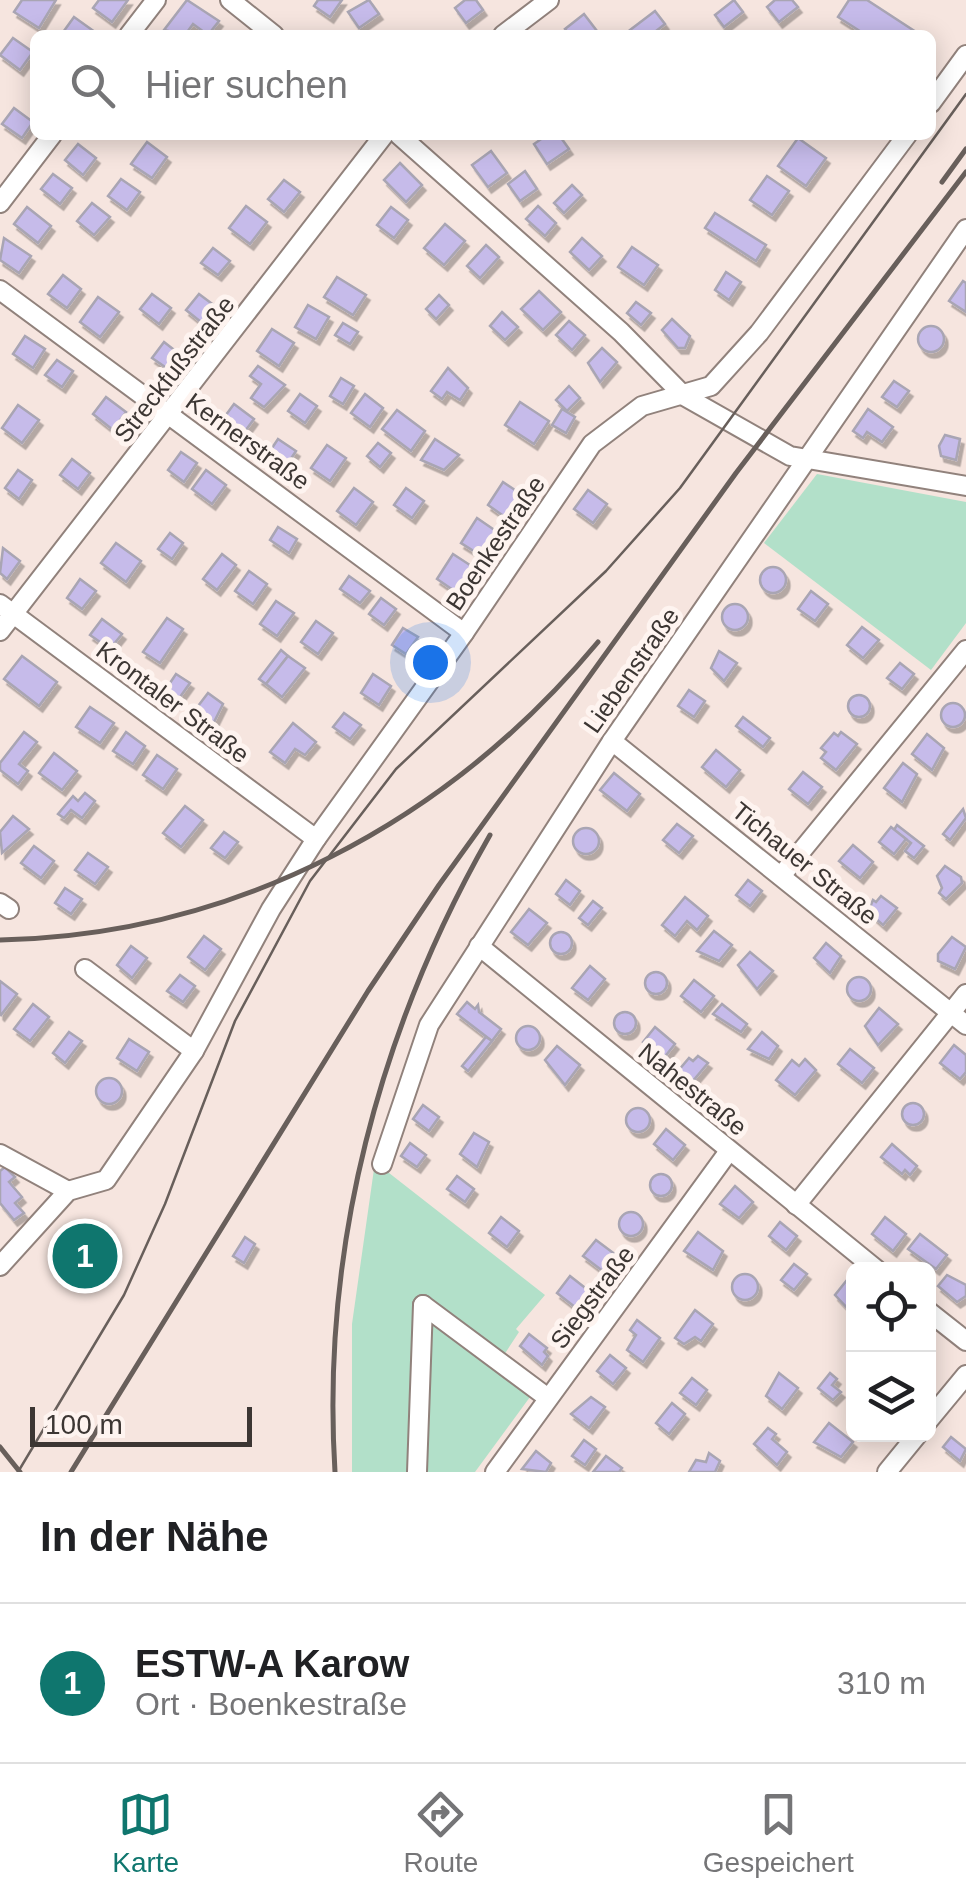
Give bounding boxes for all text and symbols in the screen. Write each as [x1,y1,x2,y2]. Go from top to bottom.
search box [30,30,936,140]
icon: search [65,58,120,113]
text: Hier suchen [145,64,348,106]
street label: Streckfußstraße [108,290,240,448]
street label: Kernerstraße [181,387,315,495]
street label: Boenkestraße [440,471,550,615]
street label: Liebenstraße [578,602,684,738]
street label: Krontaler Straße [91,636,255,768]
your location [405,637,456,688]
street label: Tichauer Straße [727,796,883,930]
street label: Nahestraße [633,1037,753,1141]
pin: 1 [52,1218,118,1294]
street label: Siegstraße [544,1240,640,1354]
map controls [846,1262,936,1442]
button: locate [846,1262,936,1352]
button: layers [846,1352,936,1442]
scale bar [30,1402,252,1446]
text: 100 m [45,1409,123,1440]
text: In der Nähe [40,1513,269,1560]
text: ESTW-A Karow [135,1643,409,1685]
text: 1 [64,1665,81,1701]
text: 310 m [837,1665,926,1701]
text: Ort · Boenkestraße [135,1686,407,1722]
tab: Karte [112,1787,179,1879]
tab: Route [404,1787,478,1879]
tab: Gespeichert [703,1787,854,1879]

